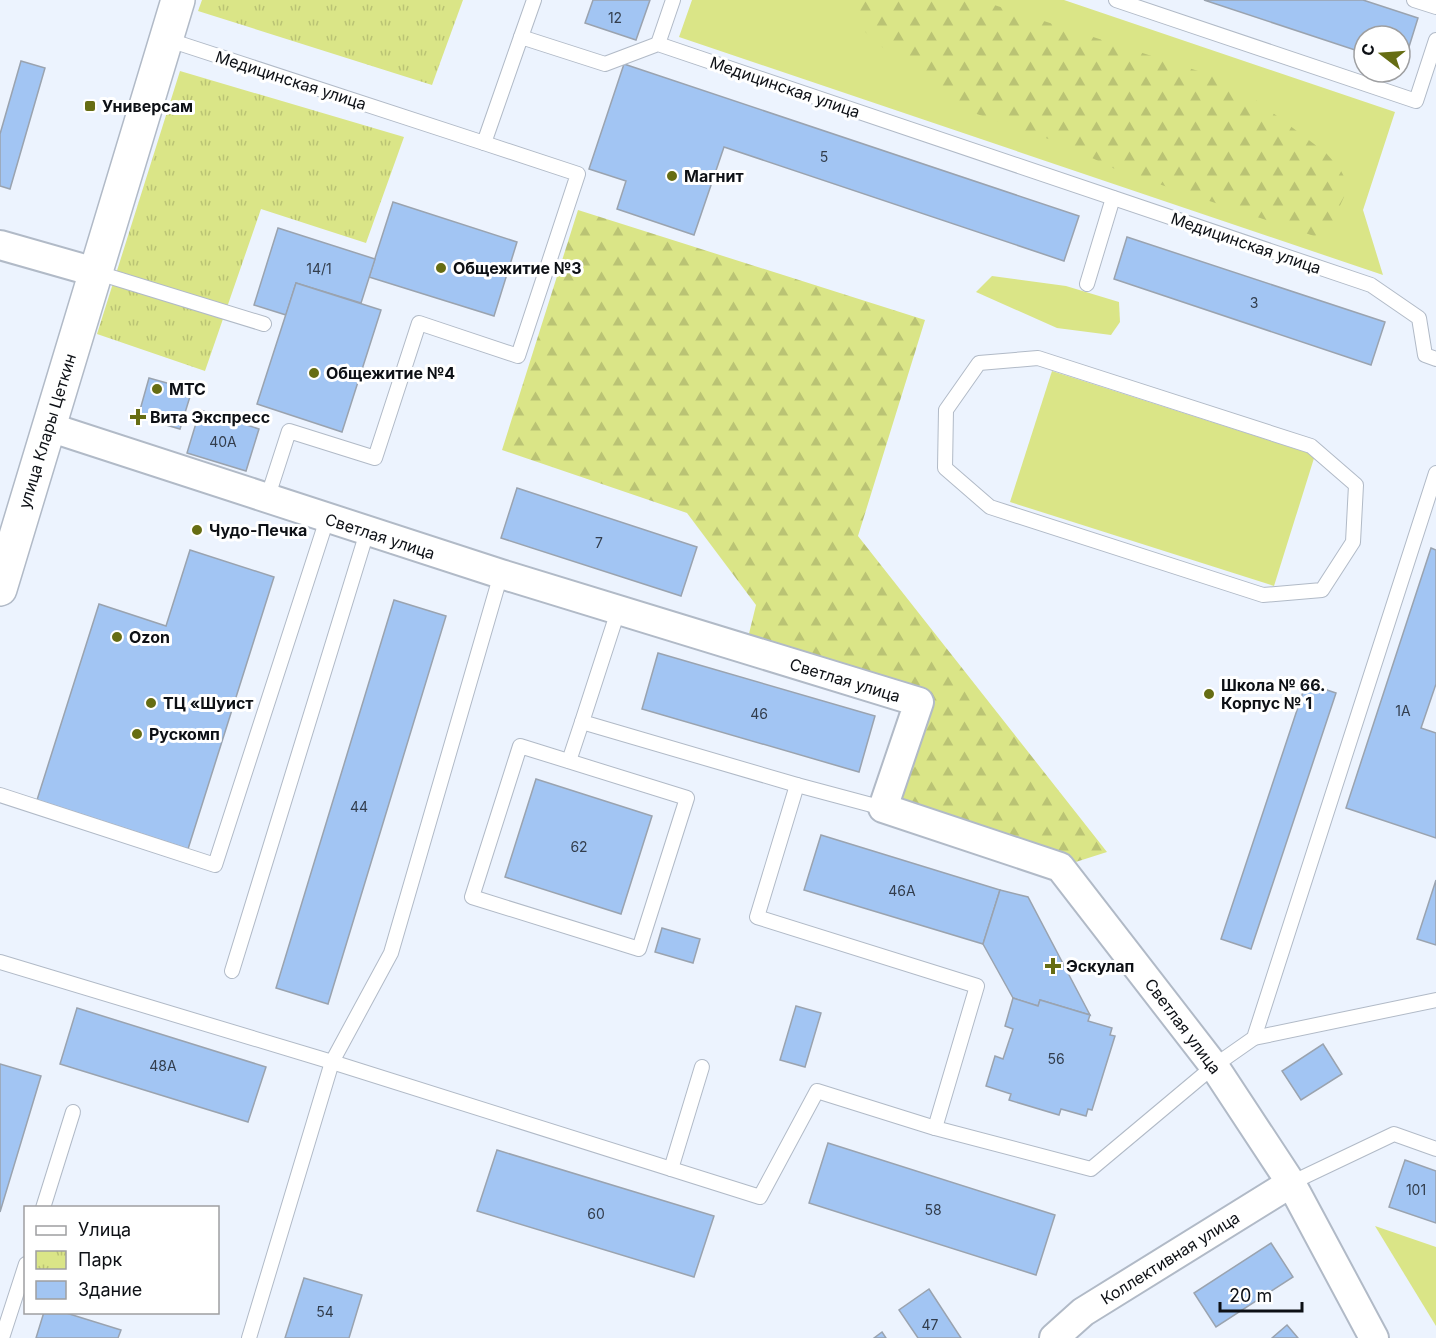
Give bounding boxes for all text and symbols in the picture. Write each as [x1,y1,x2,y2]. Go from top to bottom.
house number: 12 [608,9,622,26]
north arrow [1352,24,1412,84]
text: С [1356,41,1379,58]
street label: Медицинская улица [213,46,369,114]
street label: Медицинская улица [707,52,863,122]
place label: Универсам [102,96,193,116]
marker: Универсам [83,99,97,113]
house number: 5 [820,148,828,165]
place label: Магнит [684,166,744,186]
marker: Магнит [665,169,679,183]
street label: Медицинская улица [1168,208,1324,278]
place label: Общежитие №3 [453,258,582,278]
house number: 14/1 [306,260,332,277]
marker: Общежитие №3 [434,261,448,275]
house number: 3 [1250,294,1258,311]
street label: улица Клары Цеткин [14,351,80,511]
place label: Общежитие №4 [326,363,455,383]
marker: Общежитие №4 [307,366,321,380]
place label: МТС [169,379,206,399]
marker: МТС [150,382,164,396]
place label: Вита Экспресс [150,407,270,427]
marker: Вита Экспресс [131,410,145,424]
house number: 40А [209,433,237,450]
street label: Светлая улица [322,509,438,563]
place label: Чудо-Печка [209,520,307,540]
marker: Чудо-Печка [190,523,204,537]
house number: 7 [595,534,603,551]
place label: Ozon [129,627,170,647]
marker: Ozon [110,630,124,644]
street label: Светлая улица [787,654,903,706]
place label: Школа № 66. Корпус № 1 [1221,675,1325,713]
marker: Школа № 66. Корпус № 1 [1202,687,1216,701]
place label: ТЦ «Шуист [163,693,253,713]
marker: ТЦ «Шуист [144,696,158,710]
house number: 1А [1395,702,1411,719]
house number: 46 [750,705,768,722]
place label: Рускомп [149,724,220,744]
marker: Рускомп [130,727,144,741]
house number: 44 [350,798,368,815]
house number: 62 [570,838,588,855]
house number: 46А [888,882,916,899]
place label: Эскулап [1066,956,1134,976]
marker: Эскулап [1044,957,1062,975]
street label: Светлая улица [1141,974,1225,1078]
house number: 56 [1047,1050,1065,1067]
house number: 48А [149,1057,177,1074]
house number: 101 [1406,1181,1426,1198]
house number: 58 [924,1201,942,1218]
house number: 60 [587,1205,605,1222]
legend [24,1206,219,1314]
street label: Коллективная улица [1097,1207,1243,1309]
text: Улица [78,1219,131,1240]
text: Парк [78,1249,123,1270]
scale bar [1220,1275,1302,1313]
text: Здание [78,1279,142,1300]
text: 20 m [1229,1285,1272,1306]
house number: 54 [316,1303,334,1320]
house number: 47 [922,1316,939,1333]

